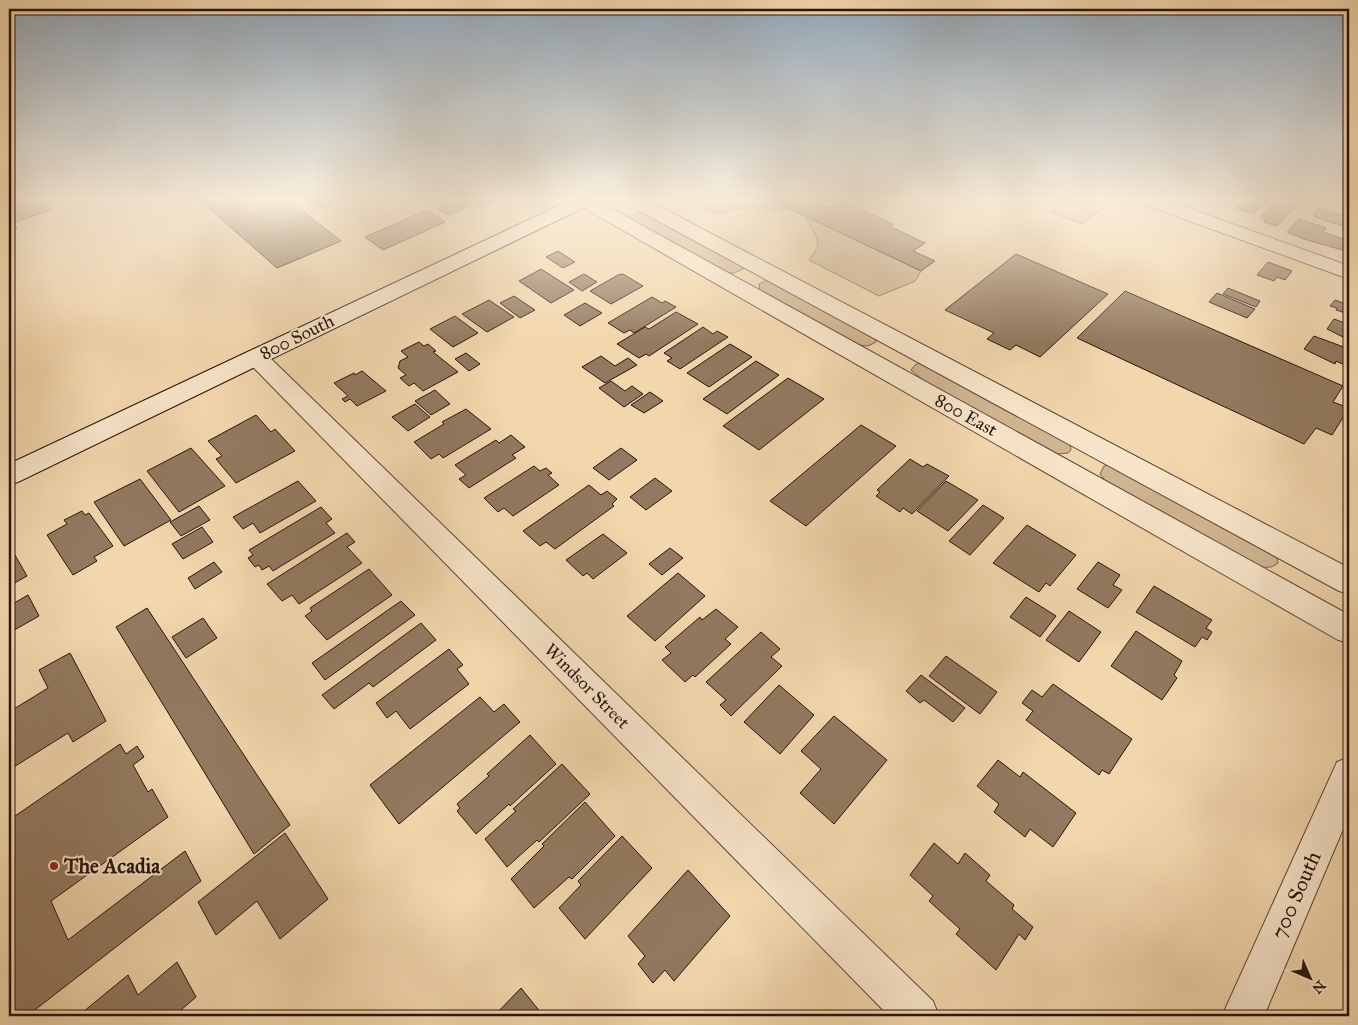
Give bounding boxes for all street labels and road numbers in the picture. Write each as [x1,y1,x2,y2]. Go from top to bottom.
street label: 800 South [256,310,338,364]
street label: 800 East [931,389,1002,441]
street label: Windsor Street [540,639,635,734]
street label: 700 South [1265,847,1327,943]

